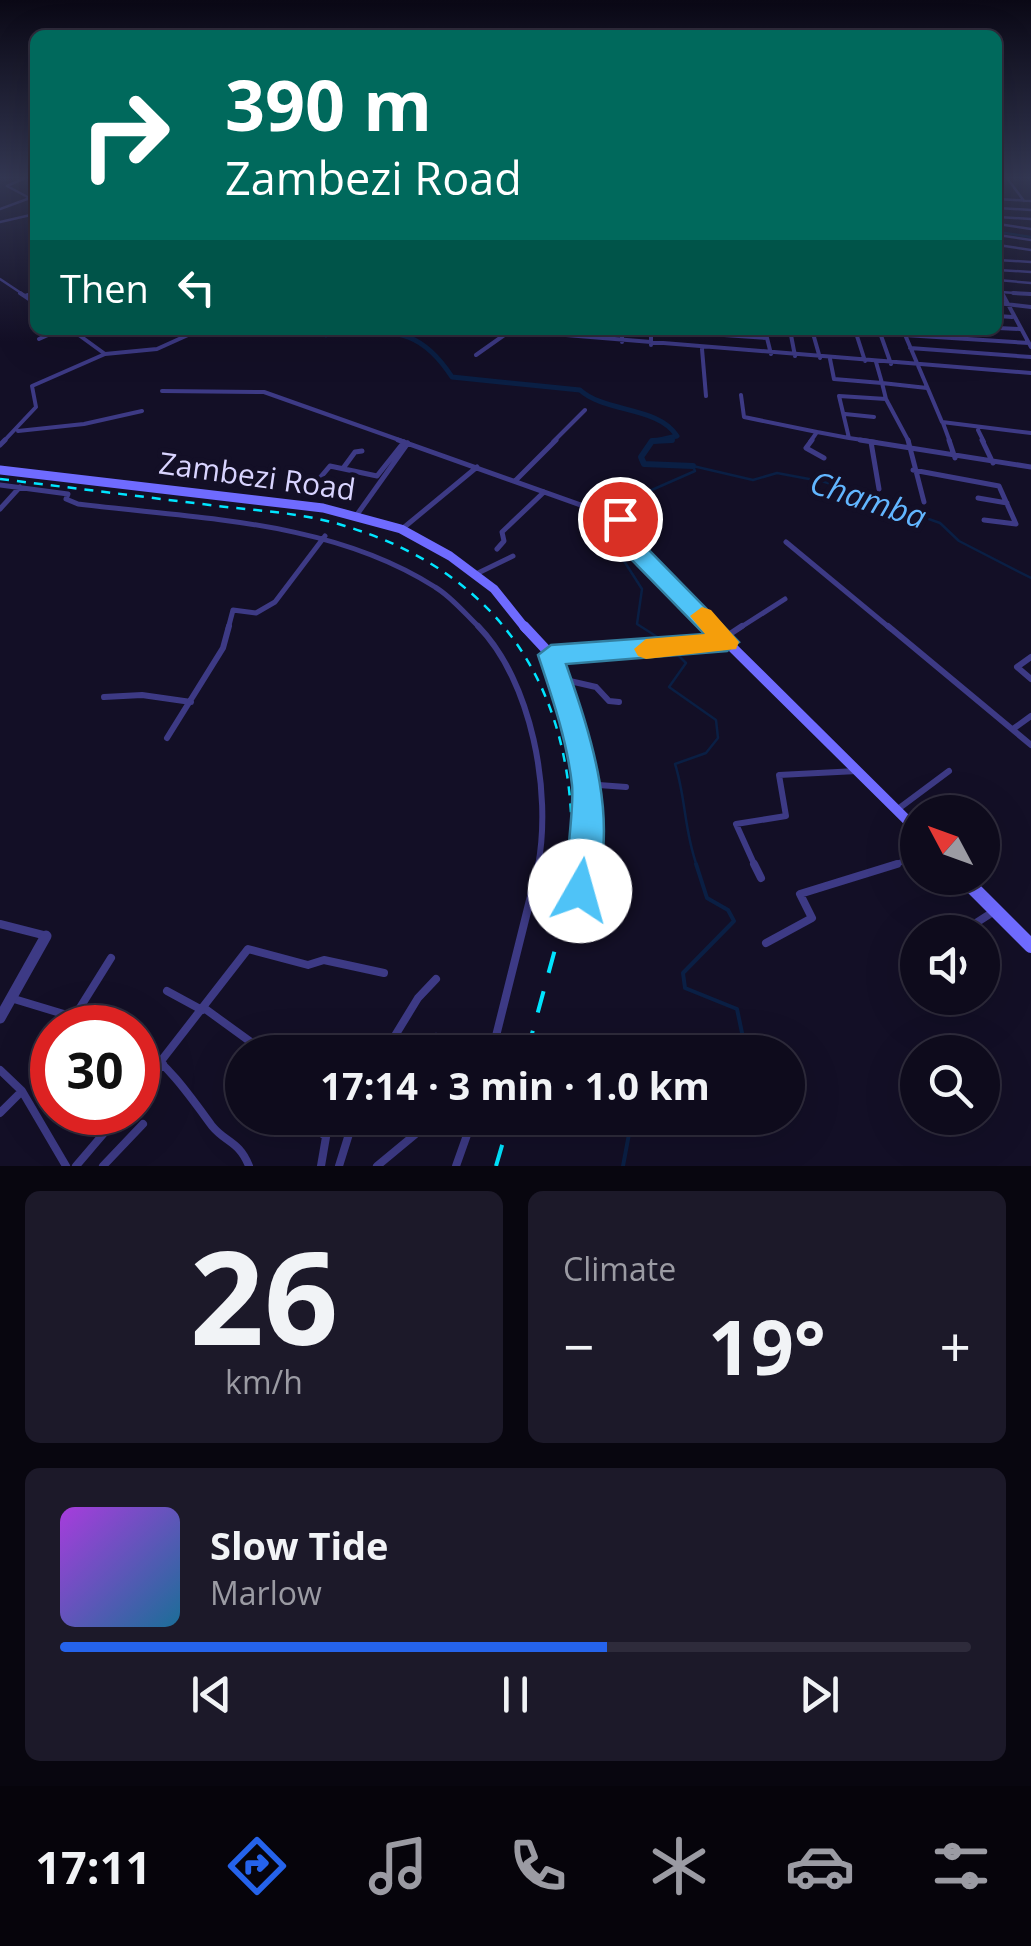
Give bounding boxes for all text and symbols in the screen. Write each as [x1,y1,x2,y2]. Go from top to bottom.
text: 390 m [225,56,432,152]
icon: right [60,70,190,200]
text: Zambezi Road [225,147,522,208]
icon: left [169,260,224,315]
text: Then [60,262,149,314]
street label: Zambezi Road [156,441,358,510]
water label: Chamba [805,460,932,538]
pin [578,477,663,562]
icon: arrive [593,492,648,547]
north arrow [900,795,1000,895]
map controls [900,795,1000,1135]
position arrow [528,839,632,943]
button: sound [900,915,1000,1015]
speed limit sign: 30 [30,1005,160,1135]
button: search [900,1035,1000,1135]
text: 17:14 · 3 min · 1.0 km [320,1059,710,1111]
text: 26 [190,1206,338,1383]
text: Climate [563,1247,676,1290]
text: 19° [708,1295,826,1397]
text: − [563,1308,594,1383]
text: + [940,1308,971,1383]
text: km/h [225,1360,303,1403]
text: Slow Tide [210,1519,389,1571]
text: Marlow [210,1571,322,1614]
icon: previous [184,1667,239,1722]
icon: pause [488,1667,543,1722]
icon: next [792,1667,847,1722]
icon: directions [222,1831,292,1901]
icon: music [363,1831,433,1901]
icon: phone [503,1831,573,1901]
icon: climate [644,1831,714,1901]
icon: car [785,1831,855,1901]
icon: filters [926,1831,996,1901]
text: 17:11 [35,1836,151,1897]

